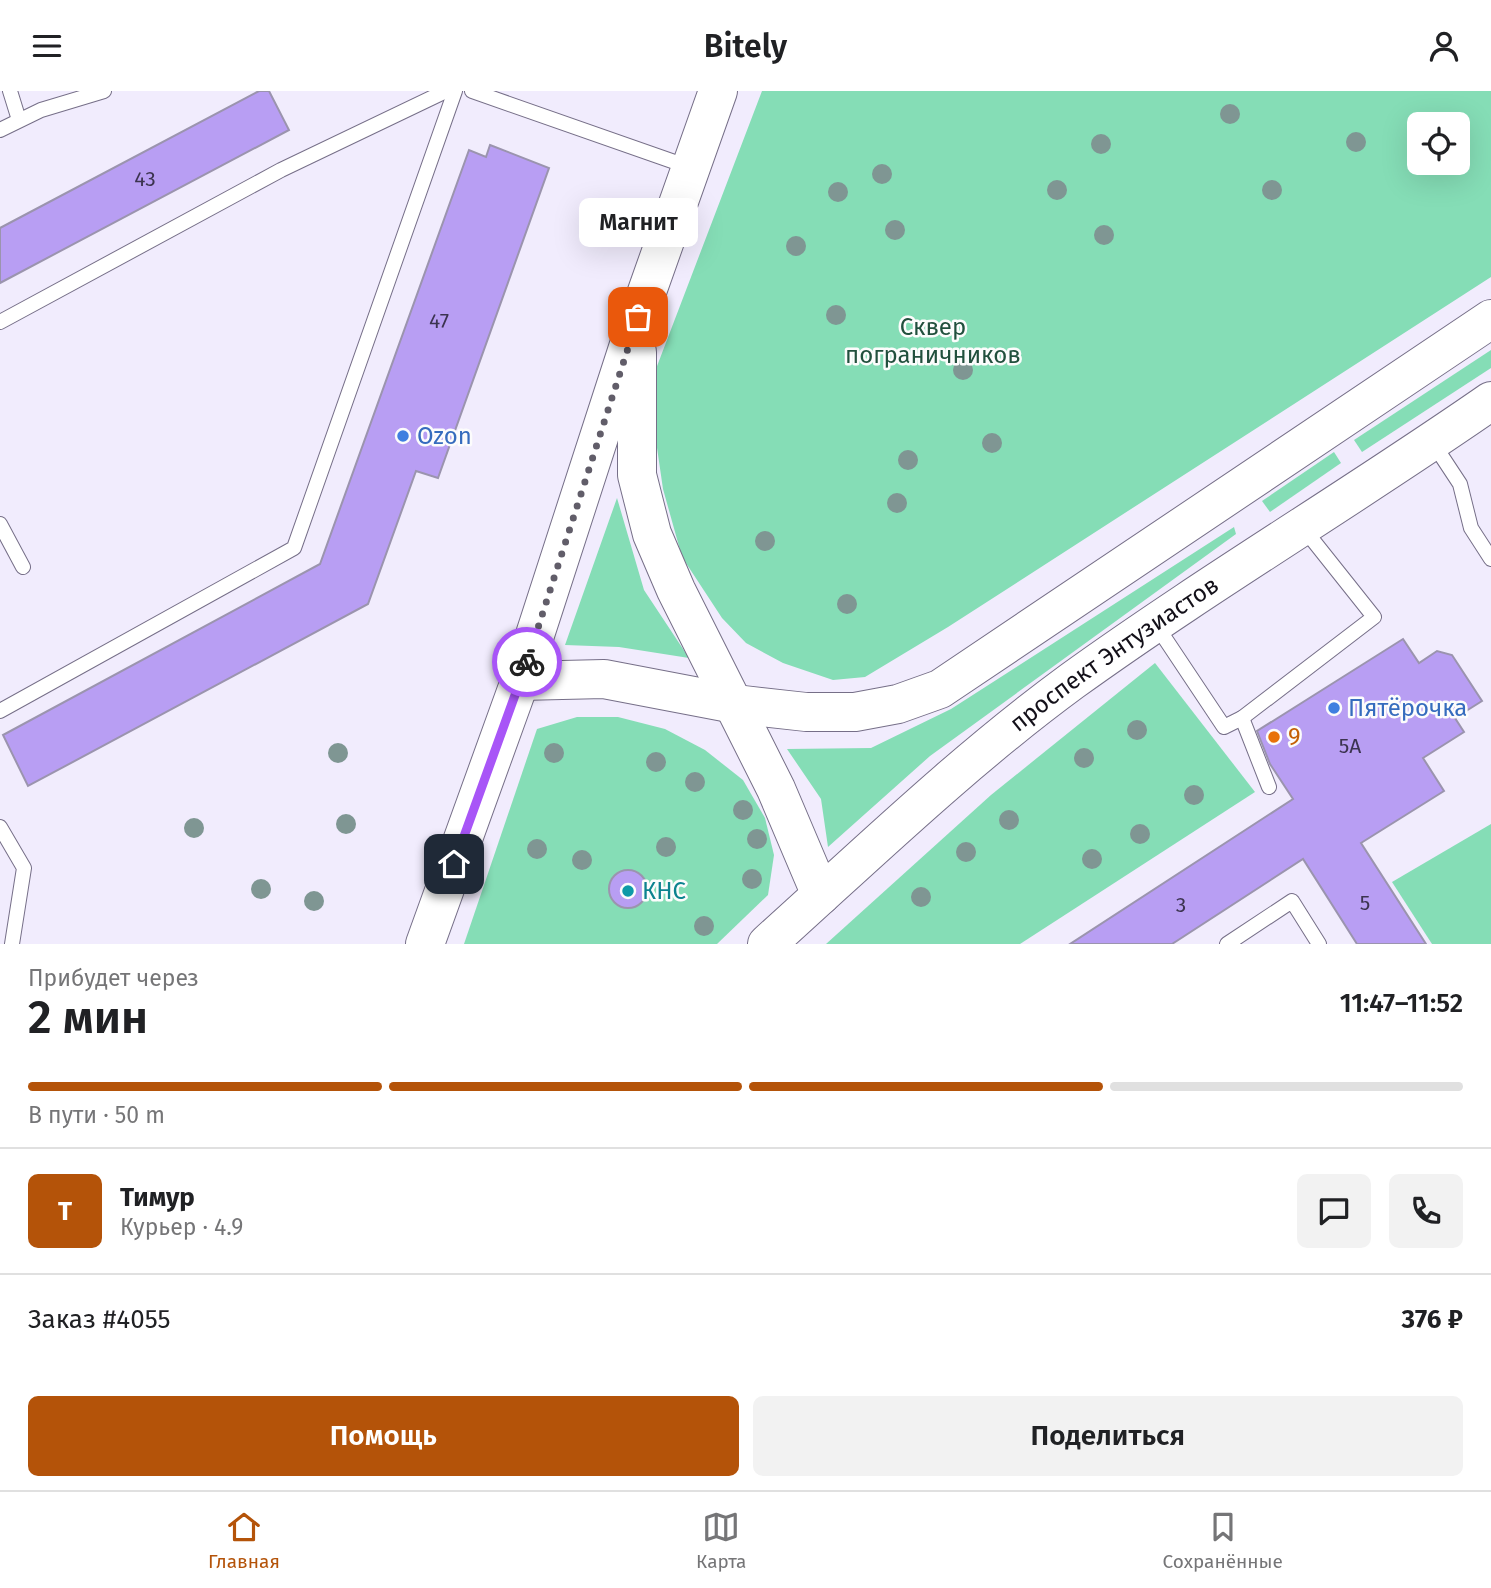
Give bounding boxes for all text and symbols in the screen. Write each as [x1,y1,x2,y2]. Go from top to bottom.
icon: menu [28,27,66,65]
text: Bitely [704,27,787,65]
icon: person [1425,27,1463,65]
map controls [1407,112,1470,175]
button: locate [1407,112,1470,175]
house number: 43 [134,166,156,192]
callout: Магнит [578,198,698,247]
text: Магнит [599,208,678,236]
pin [608,287,668,347]
icon: bag [619,298,657,336]
house number: 47 [429,308,449,334]
park label: Сквер пограничников [845,313,1021,369]
place label: Ozon [417,422,472,450]
marker: Ozon [395,428,411,444]
street label: проспект Энтузиастов [1004,571,1224,737]
courier [492,627,562,697]
icon: bike [508,643,546,681]
place label: Пятёрочка [1348,694,1467,722]
marker: Пятёрочка [1326,700,1342,716]
place label: 9 [1288,723,1301,751]
marker: 9 [1266,729,1282,745]
house number: 5А [1339,733,1361,759]
pin [424,834,484,894]
icon: home [435,845,473,883]
place label: КНС [642,877,686,905]
marker: КНС [620,883,636,899]
house number: 5 [1360,890,1370,916]
house number: 3 [1176,892,1186,918]
text: Прибудет через [28,964,199,992]
text: 11:47–11:52 [1340,988,1463,1019]
text: 2 мин [28,990,148,1045]
text: В пути · 50 m [28,1101,165,1129]
button: chat [1297,1174,1371,1248]
button: phone [1389,1174,1463,1248]
text: Тимур [120,1182,195,1213]
text: Т [58,1196,72,1227]
text: Курьер · 4.9 [120,1213,243,1241]
text: Заказ #4055 [28,1304,171,1335]
text: 376 ₽ [1402,1304,1463,1335]
button: Помощь [28,1396,739,1476]
button: Поделиться [753,1396,1463,1476]
tab: Главная [208,1508,280,1573]
tab: Карта [696,1508,746,1573]
tab: Сохранённые [1163,1508,1283,1573]

